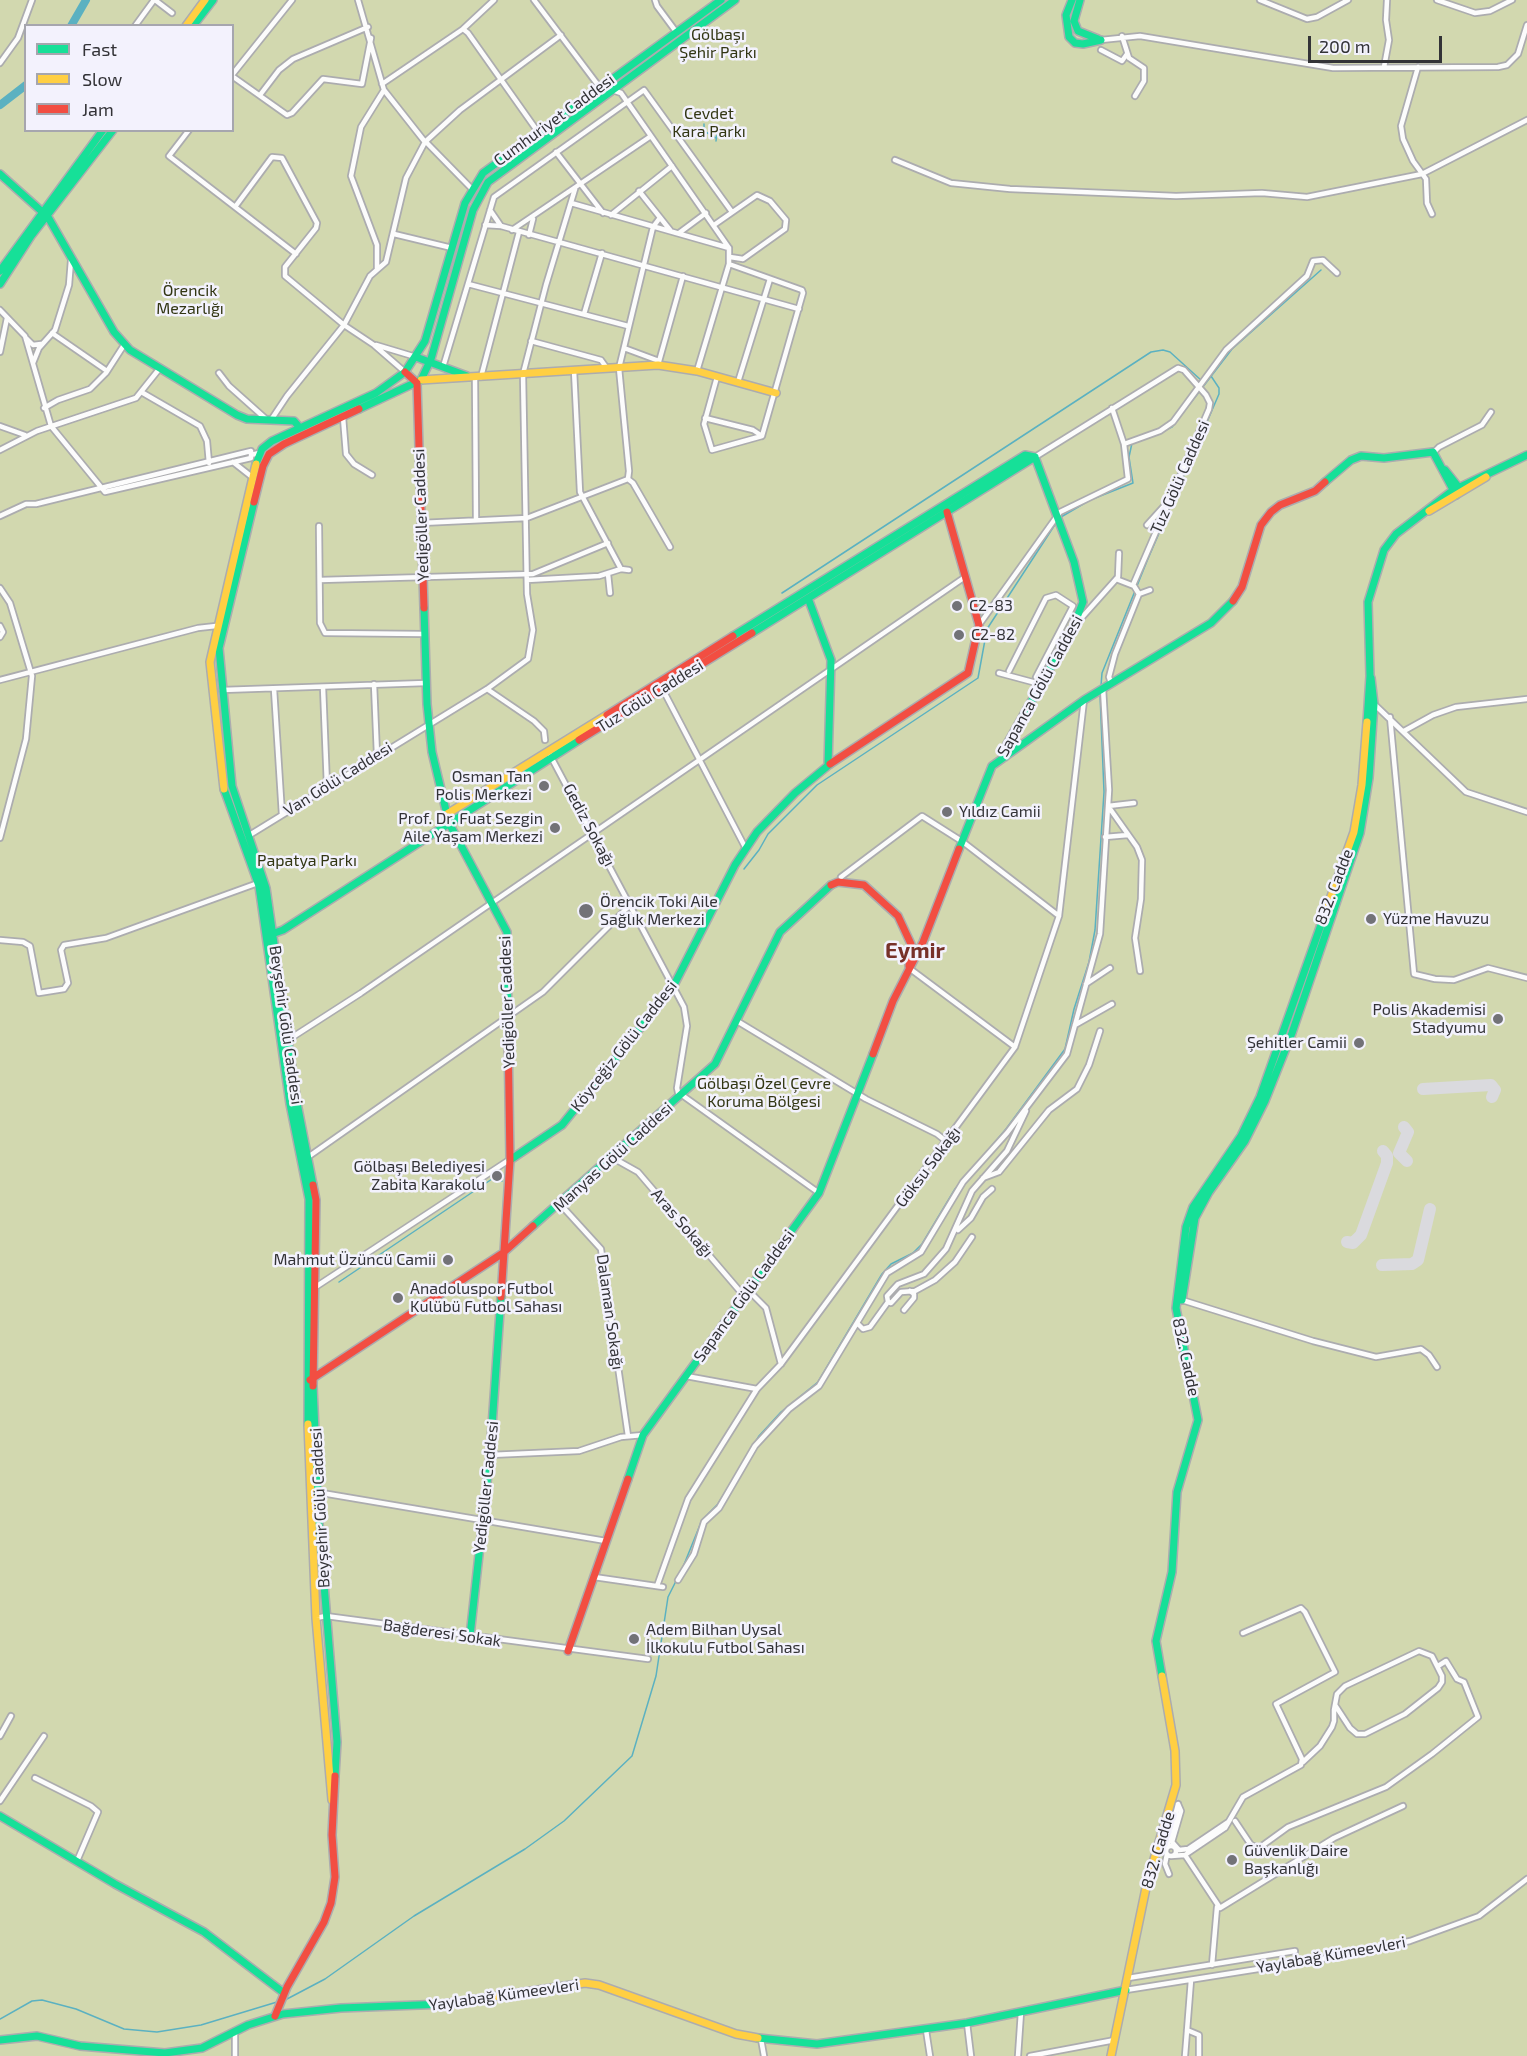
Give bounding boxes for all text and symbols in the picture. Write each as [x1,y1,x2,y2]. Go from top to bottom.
legend [24,24,234,132]
scale bar [1311,24,1444,62]
park label: Gölbaşı Şehir Parkı [679,25,757,63]
text: 200 m [1319,35,1371,57]
text: Fast [82,38,117,60]
text: Slow [82,68,122,90]
street label: Cumhuriyet Caddesi [490,70,618,170]
text: Jam [82,98,114,120]
park label: Cevdet Kara Parkı [672,104,746,142]
park label: Örencik Mezarlığı [156,281,224,319]
street label: Tuz Gölü Caddesi [1146,417,1214,537]
street label: Yedigöller Caddesi [409,448,433,582]
place label: C2-83 [969,596,1013,616]
marker: C2-83 [950,599,964,613]
street label: Sapanca Gölü Caddesi [993,612,1087,760]
place label: C2-82 [971,625,1015,645]
marker: C2-82 [952,628,966,642]
street label: Tuz Gölü Caddesi [593,655,707,737]
street label: Van Gölü Caddesi [280,738,396,820]
place label: Osman Tan Polis Merkezi [435,767,532,805]
marker: Osman Tan Polis Merkezi [537,779,551,793]
street label: Gediz Sokağı [559,780,619,870]
place label: Yıldız Camii [959,802,1041,822]
marker: Yıldız Camii [940,805,954,819]
place label: Prof. Dr. Fuat Sezgin Aile Yaşam Merkezi [398,809,543,847]
marker: Prof. Dr. Fuat Sezgin Aile Yaşam Merkezi [548,821,562,835]
street label: 832. Cadde [1311,846,1357,928]
park label: Papatya Parkı [257,851,357,871]
place label: Örencik Toki Aile Sağlık Merkezi [600,892,718,930]
marker: Örencik Toki Aile Sağlık Merkezi [577,902,595,920]
place label: Yüzme Havuzu [1383,909,1489,929]
marker: Yüzme Havuzu [1364,912,1378,926]
street label: Yedigöller Caddesi [495,935,519,1069]
district label: Eymir [885,938,945,964]
street label: Beyşehir Gölü Caddesi [265,944,307,1106]
street label: Köyceğiz Gölü Caddesi [567,977,681,1115]
place label: Polis Akademisi Stadyumu [1372,1000,1486,1038]
marker: Polis Akademisi Stadyumu [1491,1012,1505,1026]
place label: Şehitler Camii [1247,1033,1347,1053]
marker: Şehitler Camii [1352,1036,1366,1050]
park label: Gölbaşı Özel Çevre Koruma Bölgesi [697,1074,831,1112]
street label: Manyas Gölü Caddesi [549,1098,677,1216]
street label: Göksu Sokağı [891,1123,965,1211]
place label: Gölbaşı Belediyesi Zabita Karakolu [353,1157,485,1195]
marker: Gölbaşı Belediyesi Zabita Karakolu [490,1169,504,1183]
street label: Aras Sokağı [647,1185,717,1261]
street label: Sapanca Gölü Caddesi [690,1226,798,1366]
place label: Mahmut Üzüncü Camii [273,1250,436,1270]
marker: Mahmut Üzüncü Camii [441,1253,455,1267]
street label: Dalaman Sokağı [592,1253,628,1371]
place label: Anadoluspor Futbol Kulübü Futbol Sahası [410,1279,562,1317]
marker: Anadoluspor Futbol Kulübü Futbol Sahası [391,1291,405,1305]
street label: 832. Cadde [1168,1316,1204,1398]
street label: Yedigöller Caddesi [470,1420,502,1554]
street label: Beyşehir Gölü Caddesi [306,1427,334,1589]
street label: Bağderesi Sokak [382,1615,502,1651]
place label: Adem Bilhan Uysal İlkokulu Futbol Sahası [646,1620,805,1658]
marker: Adem Bilhan Uysal İlkokulu Futbol Sahası [627,1632,641,1646]
street label: 832. Cadde [1137,1809,1179,1891]
place label: Güvenlik Daire Başkanlığı [1244,1841,1348,1879]
marker: Güvenlik Daire Başkanlığı [1225,1853,1239,1867]
street label: Yaylabağ Kümeevleri [1255,1932,1407,1978]
street label: Yaylabağ Kümeevleri [428,1975,580,2015]

